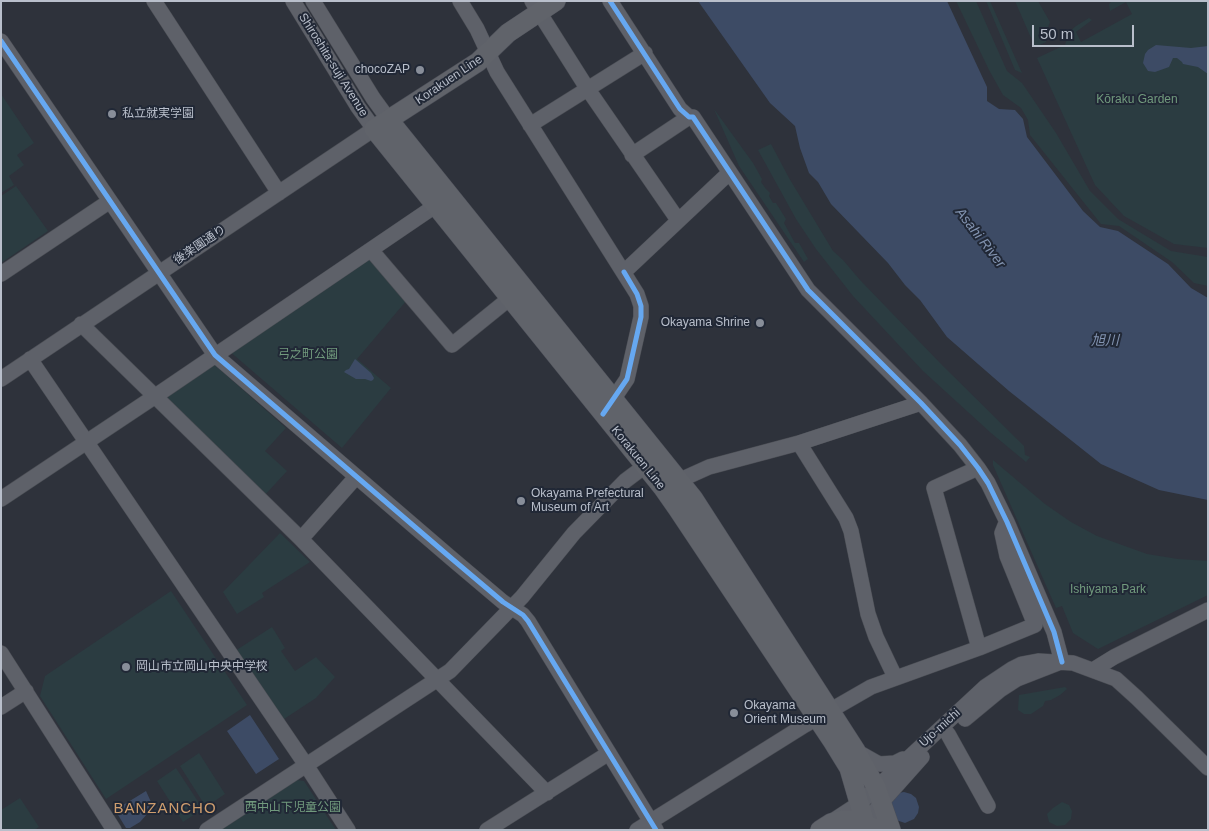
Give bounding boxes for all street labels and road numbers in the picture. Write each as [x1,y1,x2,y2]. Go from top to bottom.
street label: Shiroshita-suji Avenue [295,11,371,119]
street label: Korakuen Line [413,52,485,108]
street label: 後楽園通り [171,222,229,268]
street label: Korakuen Line [608,423,668,493]
street label: Ujo-michi [917,706,963,750]

